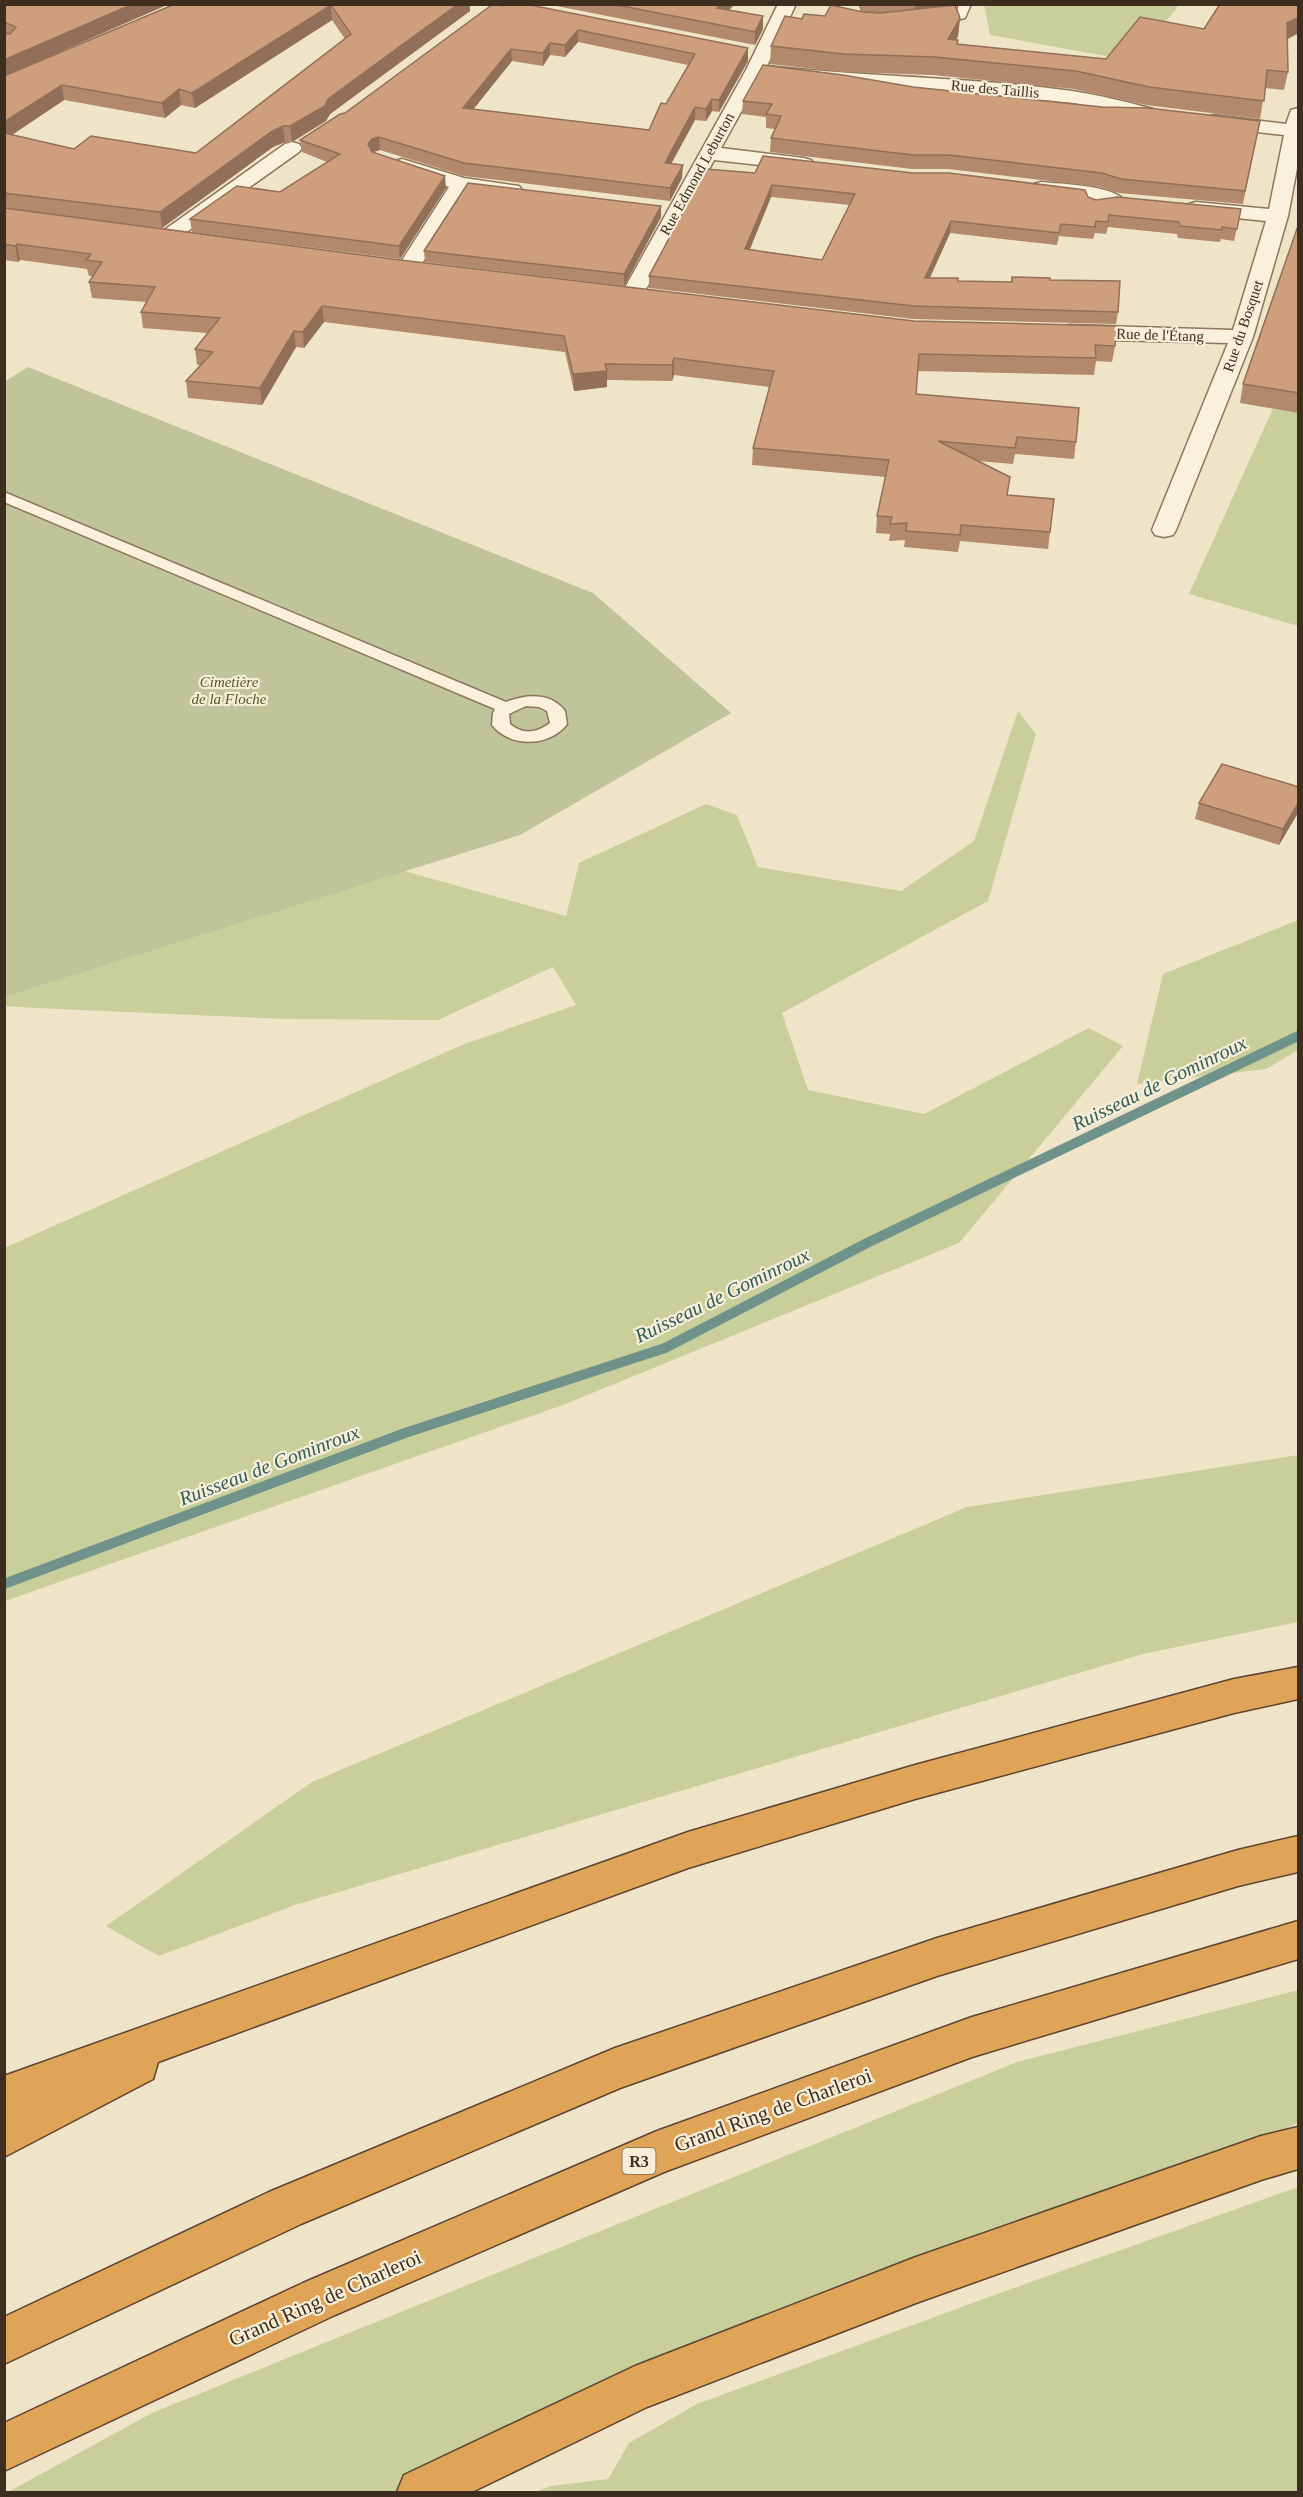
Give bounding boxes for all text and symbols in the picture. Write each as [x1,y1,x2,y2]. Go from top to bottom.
street label: Rue des Taillis [950,77,1040,101]
street label: Rue Edmond Leburton [657,110,738,238]
street label: Rue du Bosquet [1220,277,1266,374]
street label: Rue de l'Étang [1116,325,1205,345]
park label: Cimetière de la Floche [192,674,267,707]
water label: Ruisseau de Gominroux [1067,1031,1250,1135]
water label: Ruisseau de Gominroux [630,1243,813,1347]
water label: Ruisseau de Gominroux [175,1420,362,1510]
street label: Grand Ring de Charleroi [671,2063,875,2157]
road number: R3 [622,2148,656,2174]
street label: Grand Ring de Charleroi [225,2245,425,2351]

